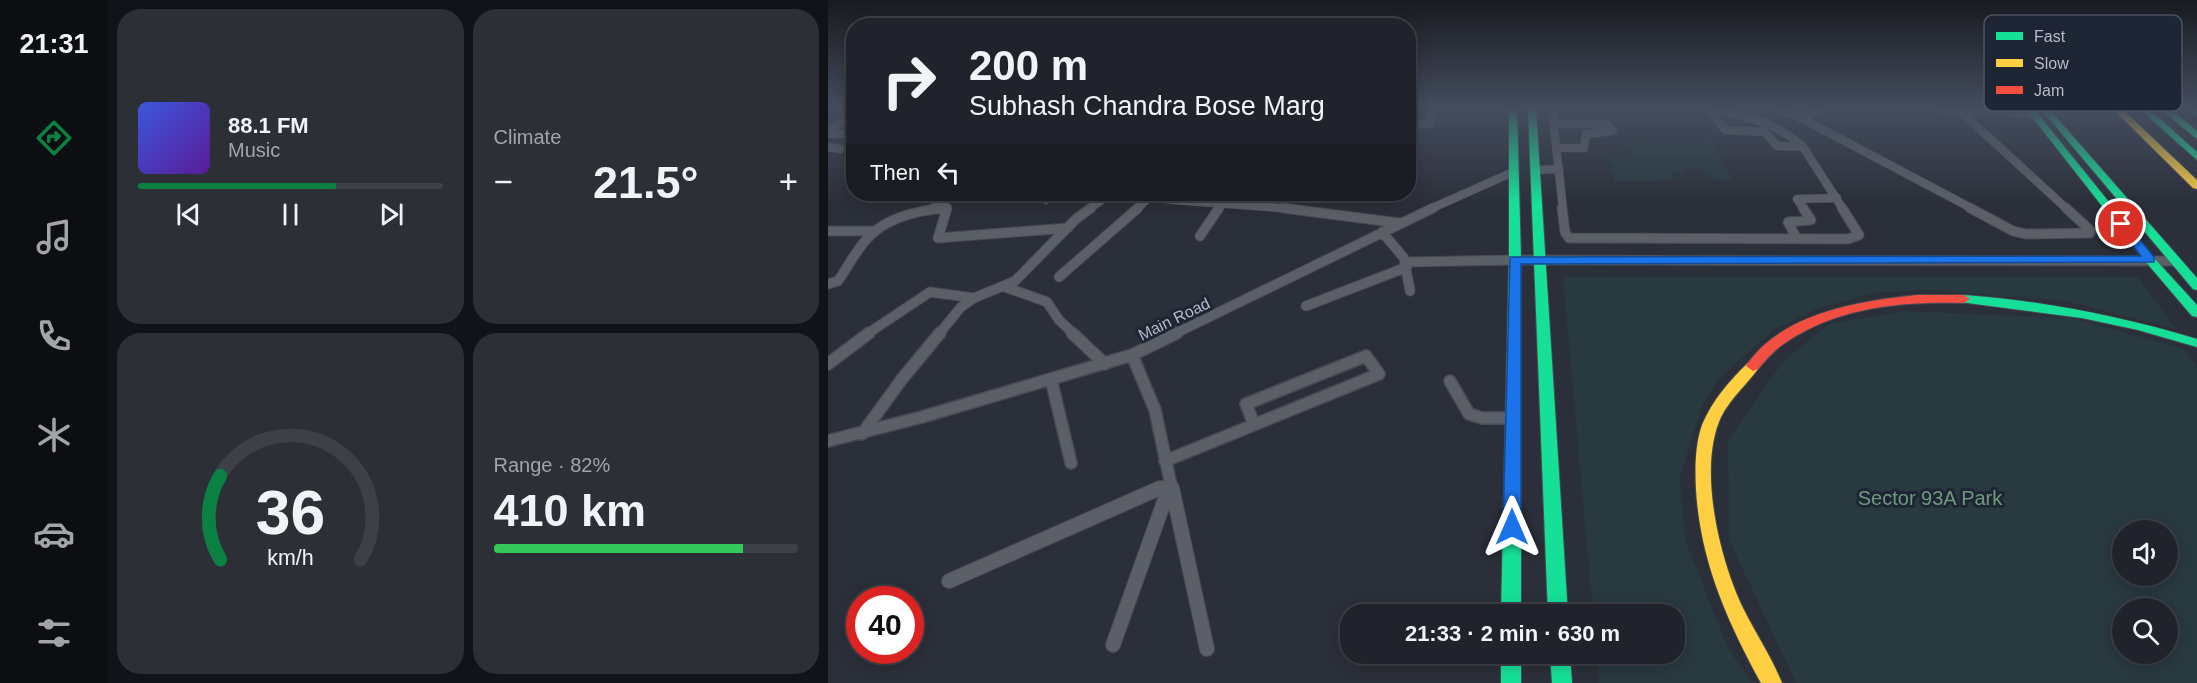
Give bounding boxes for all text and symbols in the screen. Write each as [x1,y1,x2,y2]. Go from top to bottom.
legend [1984,15,2182,111]
text: Fast [2034,28,2066,45]
text: 21:31 [19,29,89,59]
icon: right [870,42,948,120]
text: 200 m [969,42,1088,89]
text: Slow [2034,55,2069,72]
text: Jam [2034,82,2064,99]
text: Subhash Chandra Bose Marg [969,91,1325,121]
text: 88.1 FM [228,113,309,138]
icon: directions [33,117,75,159]
text: Climate [494,126,561,148]
text: Music [228,139,280,161]
icon: left [932,156,965,189]
text: 21.5° [593,157,699,208]
text: Then [870,160,920,185]
text: − [494,163,513,200]
text: + [779,163,798,200]
icon: previous [172,198,205,231]
icon: pause [274,198,307,231]
icon: next [375,198,408,231]
pin [2095,198,2146,249]
icon: arrive [2104,207,2137,240]
icon: music [33,216,75,258]
street label: Main Road [1136,294,1212,344]
icon: phone [33,315,75,357]
icon: climate [33,414,75,456]
text: Range · 82% [494,454,610,476]
text: 36 [256,478,325,547]
text: 410 km [494,485,646,536]
park label: Sector 93A Park [1858,487,2003,509]
position arrow [1480,495,1544,559]
icon: car [33,513,75,555]
map controls [2112,520,2178,664]
button: sound [2112,520,2178,586]
text: km/h [267,547,313,571]
speed limit sign: 40 [846,586,924,664]
button: search [2112,598,2178,664]
icon: filters [33,612,75,654]
text: 21:33 · 2 min · 630 m [1405,621,1620,646]

